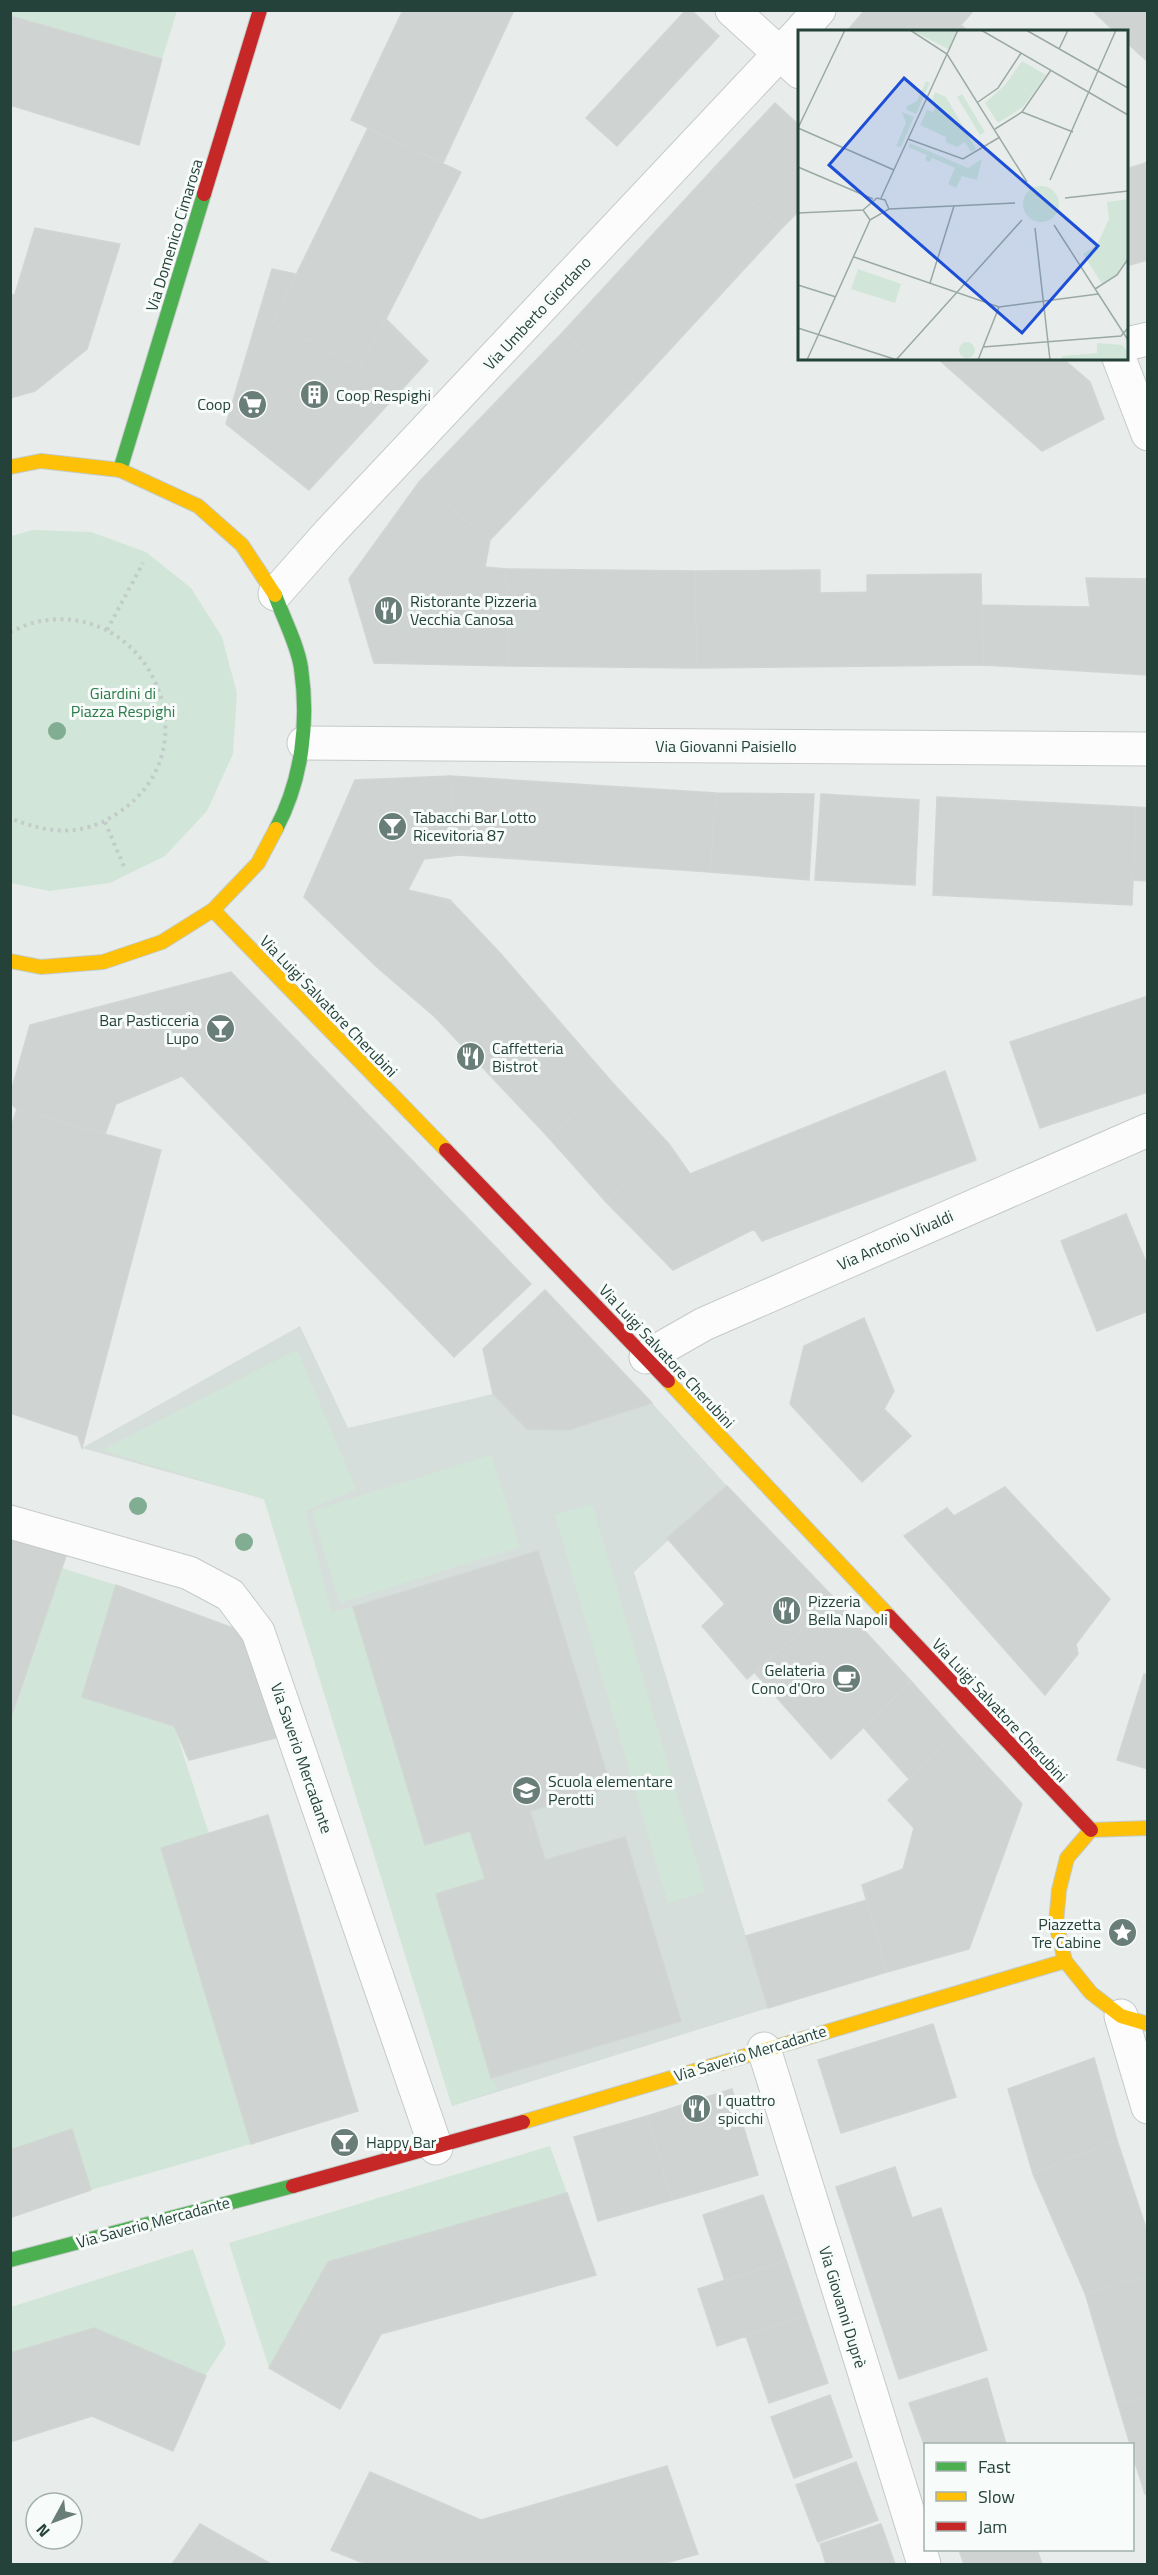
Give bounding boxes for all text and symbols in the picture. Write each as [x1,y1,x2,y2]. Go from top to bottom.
inset map [798,30,1128,360]
street label: Via Domenico Cimarosa [139,156,209,314]
street label: Via Umberto Giordano [478,251,596,375]
building icon: Coop Respighi [299,379,331,411]
place label: Coop Respighi [336,383,431,407]
supermarket icon: Coop [236,388,268,420]
place label: Coop [197,392,231,416]
place label: Ristorante Pizzeria Vecchia Canosa [410,589,537,631]
restaurant icon: Ristorante Pizzeria Vecchia Canosa [373,594,405,626]
park label: Giardini di Piazza Respighi [71,681,175,723]
street label: Via Giovanni Paisiello [655,734,797,758]
place label: Tabacchi Bar Lotto Ricevitoria 87 [413,805,537,847]
bar icon: Tabacchi Bar Lotto Ricevitoria 87 [376,810,408,842]
street label: Via Luigi Salvatore Cherubini [255,929,403,1083]
place label: Bar Pasticceria Lupo [99,1008,199,1050]
bar icon: Bar Pasticceria Lupo [204,1013,236,1045]
place label: Caffetteria Bistrot [492,1036,564,1078]
restaurant icon: Caffetteria Bistrot [455,1041,487,1073]
street label: Via Antonio Vivaldi [833,1204,957,1276]
street label: Via Luigi Salvatore Cherubini [594,1278,740,1434]
place label: Pizzeria Bella Napoli [808,1589,888,1631]
restaurant icon: Pizzeria Bella Napoli [771,1594,803,1626]
street label: Via Luigi Salvatore Cherubini [927,1632,1073,1788]
place label: Gelateria Cono d'Oro [751,1658,825,1700]
cafe icon: Gelateria Cono d'Oro [830,1663,862,1695]
street label: Via Saverio Mercadante [265,1679,339,1837]
place label: Scuola elementare Perotti [548,1769,673,1811]
school or university icon: Scuola elementare Perotti [511,1774,543,1806]
place label: Piazzetta Tre Cabine [1032,1912,1101,1954]
place icon: Piazzetta Tre Cabine [1106,1917,1138,1949]
street label: Via Saverio Mercadante [671,2018,829,2088]
place label: I quattro spicchi [718,2088,775,2130]
restaurant icon: I quattro spicchi [681,2093,713,2125]
bar icon: Happy Bar [329,2126,361,2158]
place label: Happy Bar [366,2130,437,2154]
street label: Via Saverio Mercadante [74,2190,232,2254]
street label: Via Giovanni Duprè [813,2243,873,2371]
legend [924,2443,1134,2551]
text: Fast [978,2453,1011,2480]
text: Slow [978,2483,1015,2510]
north arrow [24,2491,84,2551]
text: Jam [978,2513,1007,2540]
text: N [30,2519,55,2543]

